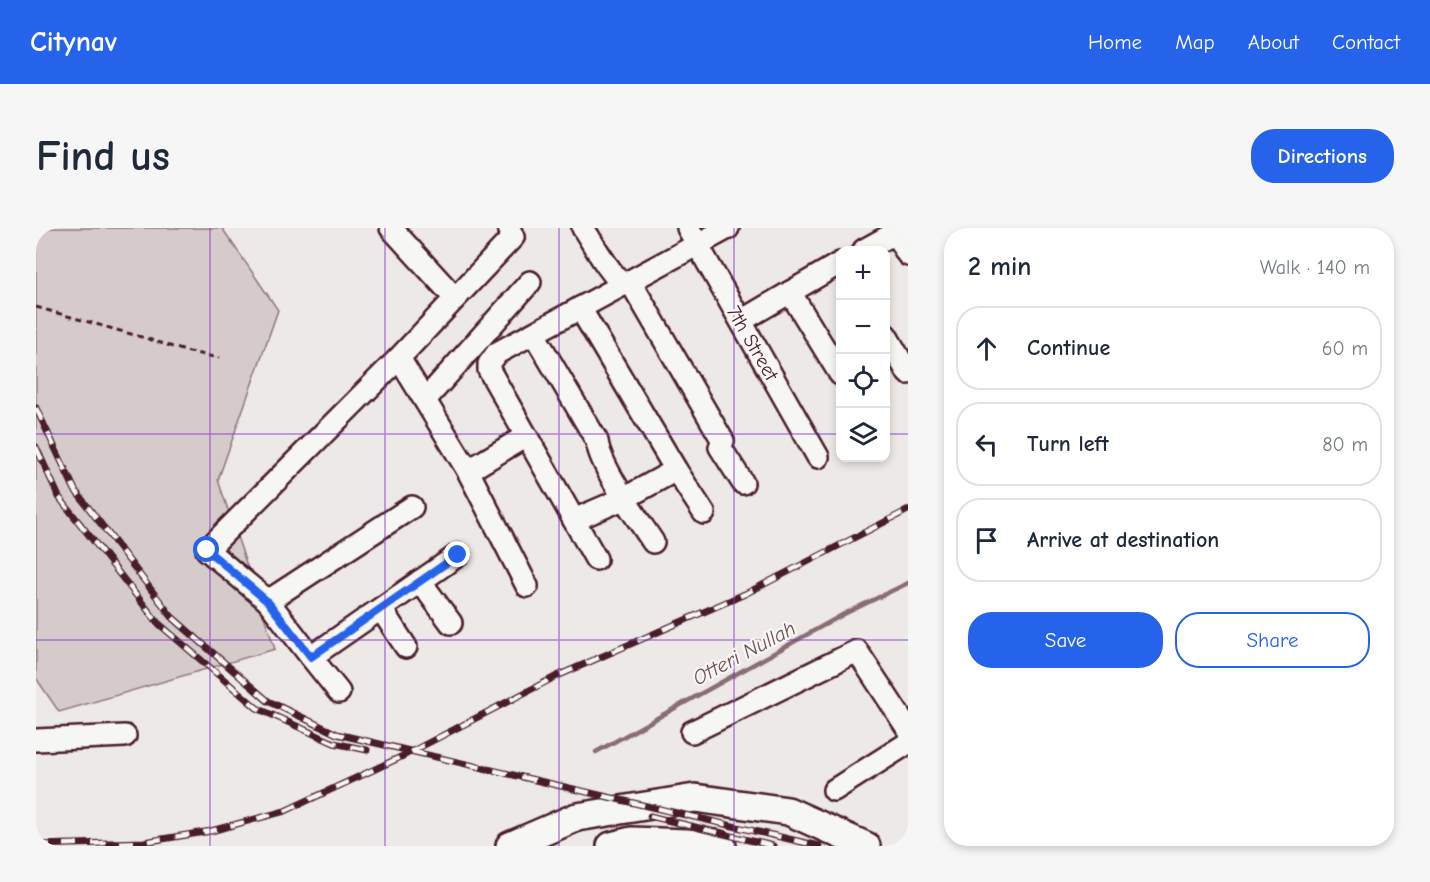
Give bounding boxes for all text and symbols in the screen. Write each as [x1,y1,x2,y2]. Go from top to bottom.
text: Citynav [30,26,117,58]
text: Home [1088,30,1142,54]
text: Map [1175,30,1215,54]
text: About [1248,30,1299,54]
text: Contact [1332,30,1400,54]
button: Directions [1251,129,1394,183]
text: Find us [36,132,170,181]
map controls [836,246,890,462]
button: + [836,246,890,300]
text: 2 min [968,252,1031,282]
text: Walk · 140 m [1260,256,1370,279]
button: − [836,300,890,354]
street label: 7th Street [722,302,784,386]
icon: ahead [970,332,1003,365]
text: Continue [1027,335,1110,361]
text: 60 m [1322,337,1368,360]
button: locate [836,354,890,408]
button: layers [836,408,890,462]
icon: left [970,428,1003,461]
text: Turn left [1027,431,1109,457]
text: 80 m [1322,433,1368,456]
icon: arrive [970,524,1003,557]
text: Arrive at destination [1027,527,1219,553]
route start [193,536,219,562]
route end [444,541,470,567]
button: Save [968,612,1163,668]
button: Share [1175,612,1370,668]
water label: Otteri Nullah [688,616,800,690]

